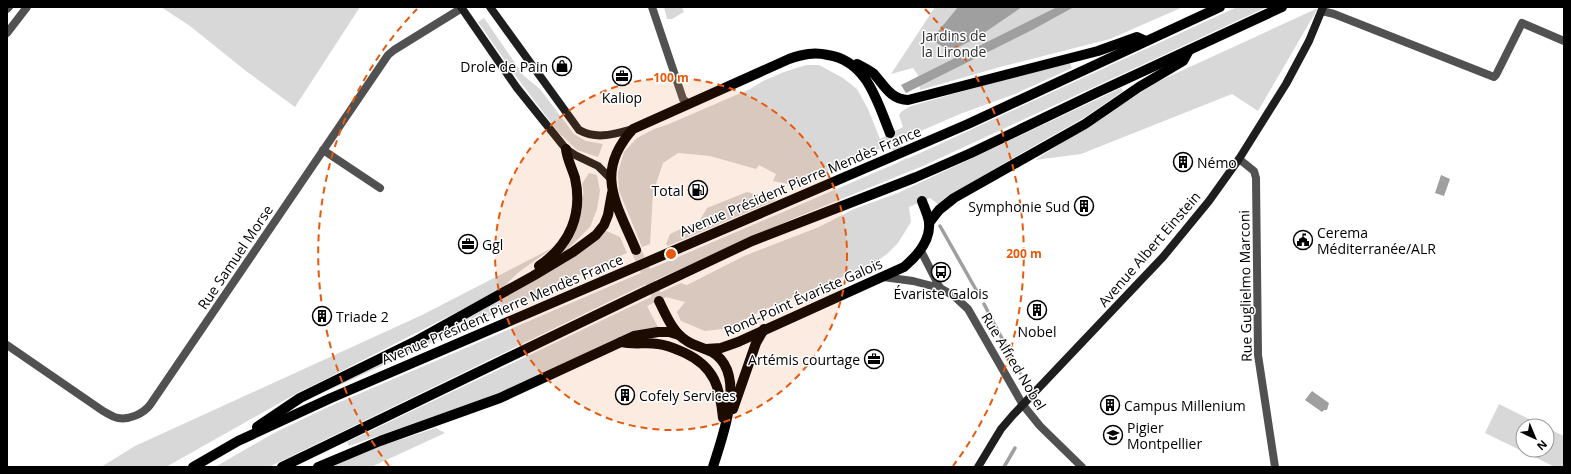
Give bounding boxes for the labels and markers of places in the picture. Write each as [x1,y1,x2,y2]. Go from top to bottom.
shop icon: Drole de Pain [551,55,573,77]
place label: Drole de Pain [460,57,548,76]
office icon: Kaliop [611,65,633,87]
place label: Kaliop [602,88,642,107]
building icon: Némo [1172,151,1194,173]
place label: Némo [1197,153,1237,172]
fuel station icon: Total [687,179,709,201]
place label: Total [652,181,684,200]
building icon: Symphonie Sud [1073,195,1095,217]
place label: Symphonie Sud [968,197,1070,216]
place label: Cerema Méditerranée/ALR [1317,223,1436,258]
public building icon: Cerema Méditerranée/ALR [1292,229,1314,251]
office icon: Ggl [457,233,479,255]
place label: Ggl [482,235,503,254]
centre of rings [664,247,678,261]
bus stop icon: Évariste Galois [930,261,952,283]
place label: Évariste Galois [893,284,989,303]
building icon: Nobel [1026,299,1048,321]
building icon: Triade 2 [311,305,333,327]
place label: Triade 2 [336,307,389,326]
place label: Nobel [1018,322,1056,341]
office icon: Artémis courtage [863,348,885,370]
place label: Artémis courtage [748,350,860,369]
building icon: Cofely Services [614,384,636,406]
place label: Cofely Services [639,386,736,405]
building icon: Campus Millenium [1099,394,1121,416]
place label: Campus Millenium [1124,396,1246,415]
place label: Pigier Montpellier [1127,418,1202,453]
school or university icon: Pigier Montpellier [1102,424,1124,446]

